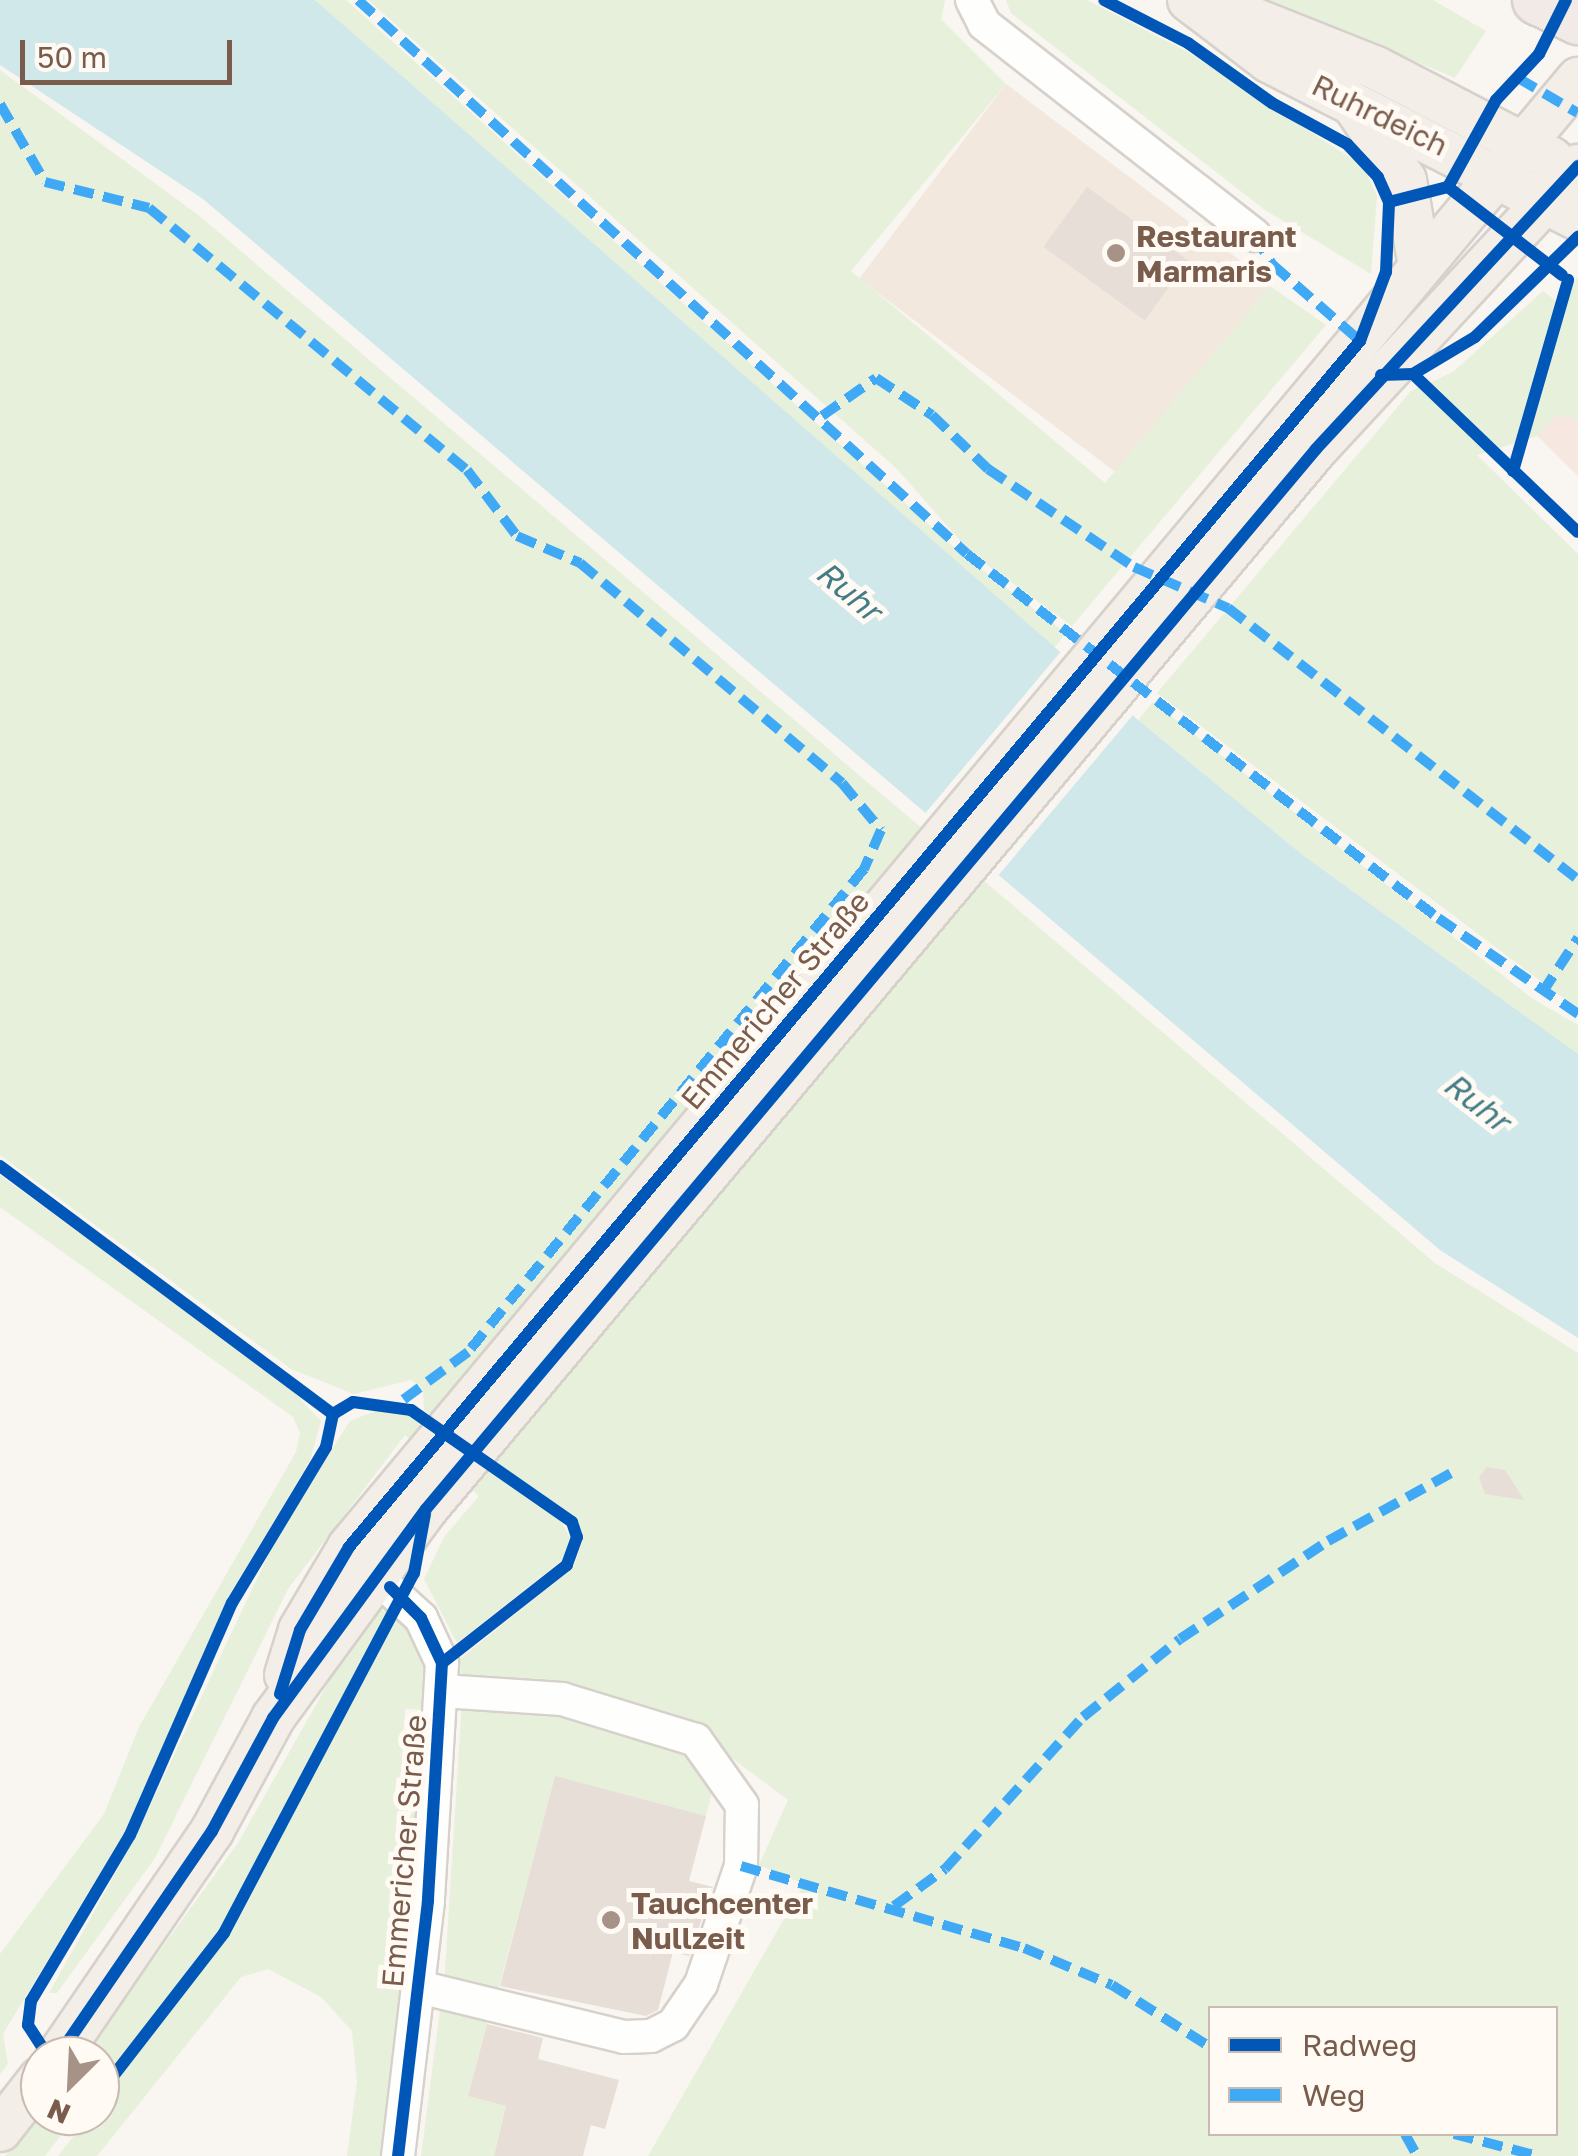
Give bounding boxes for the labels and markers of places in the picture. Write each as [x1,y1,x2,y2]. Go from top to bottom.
place label: Restaurant Marmaris [1136,218,1297,288]
marker: Restaurant Marmaris [1105,242,1127,264]
place label: Tauchcenter Nullzeit [631,1885,813,1956]
marker: Tauchcenter Nullzeit [600,1909,622,1931]

